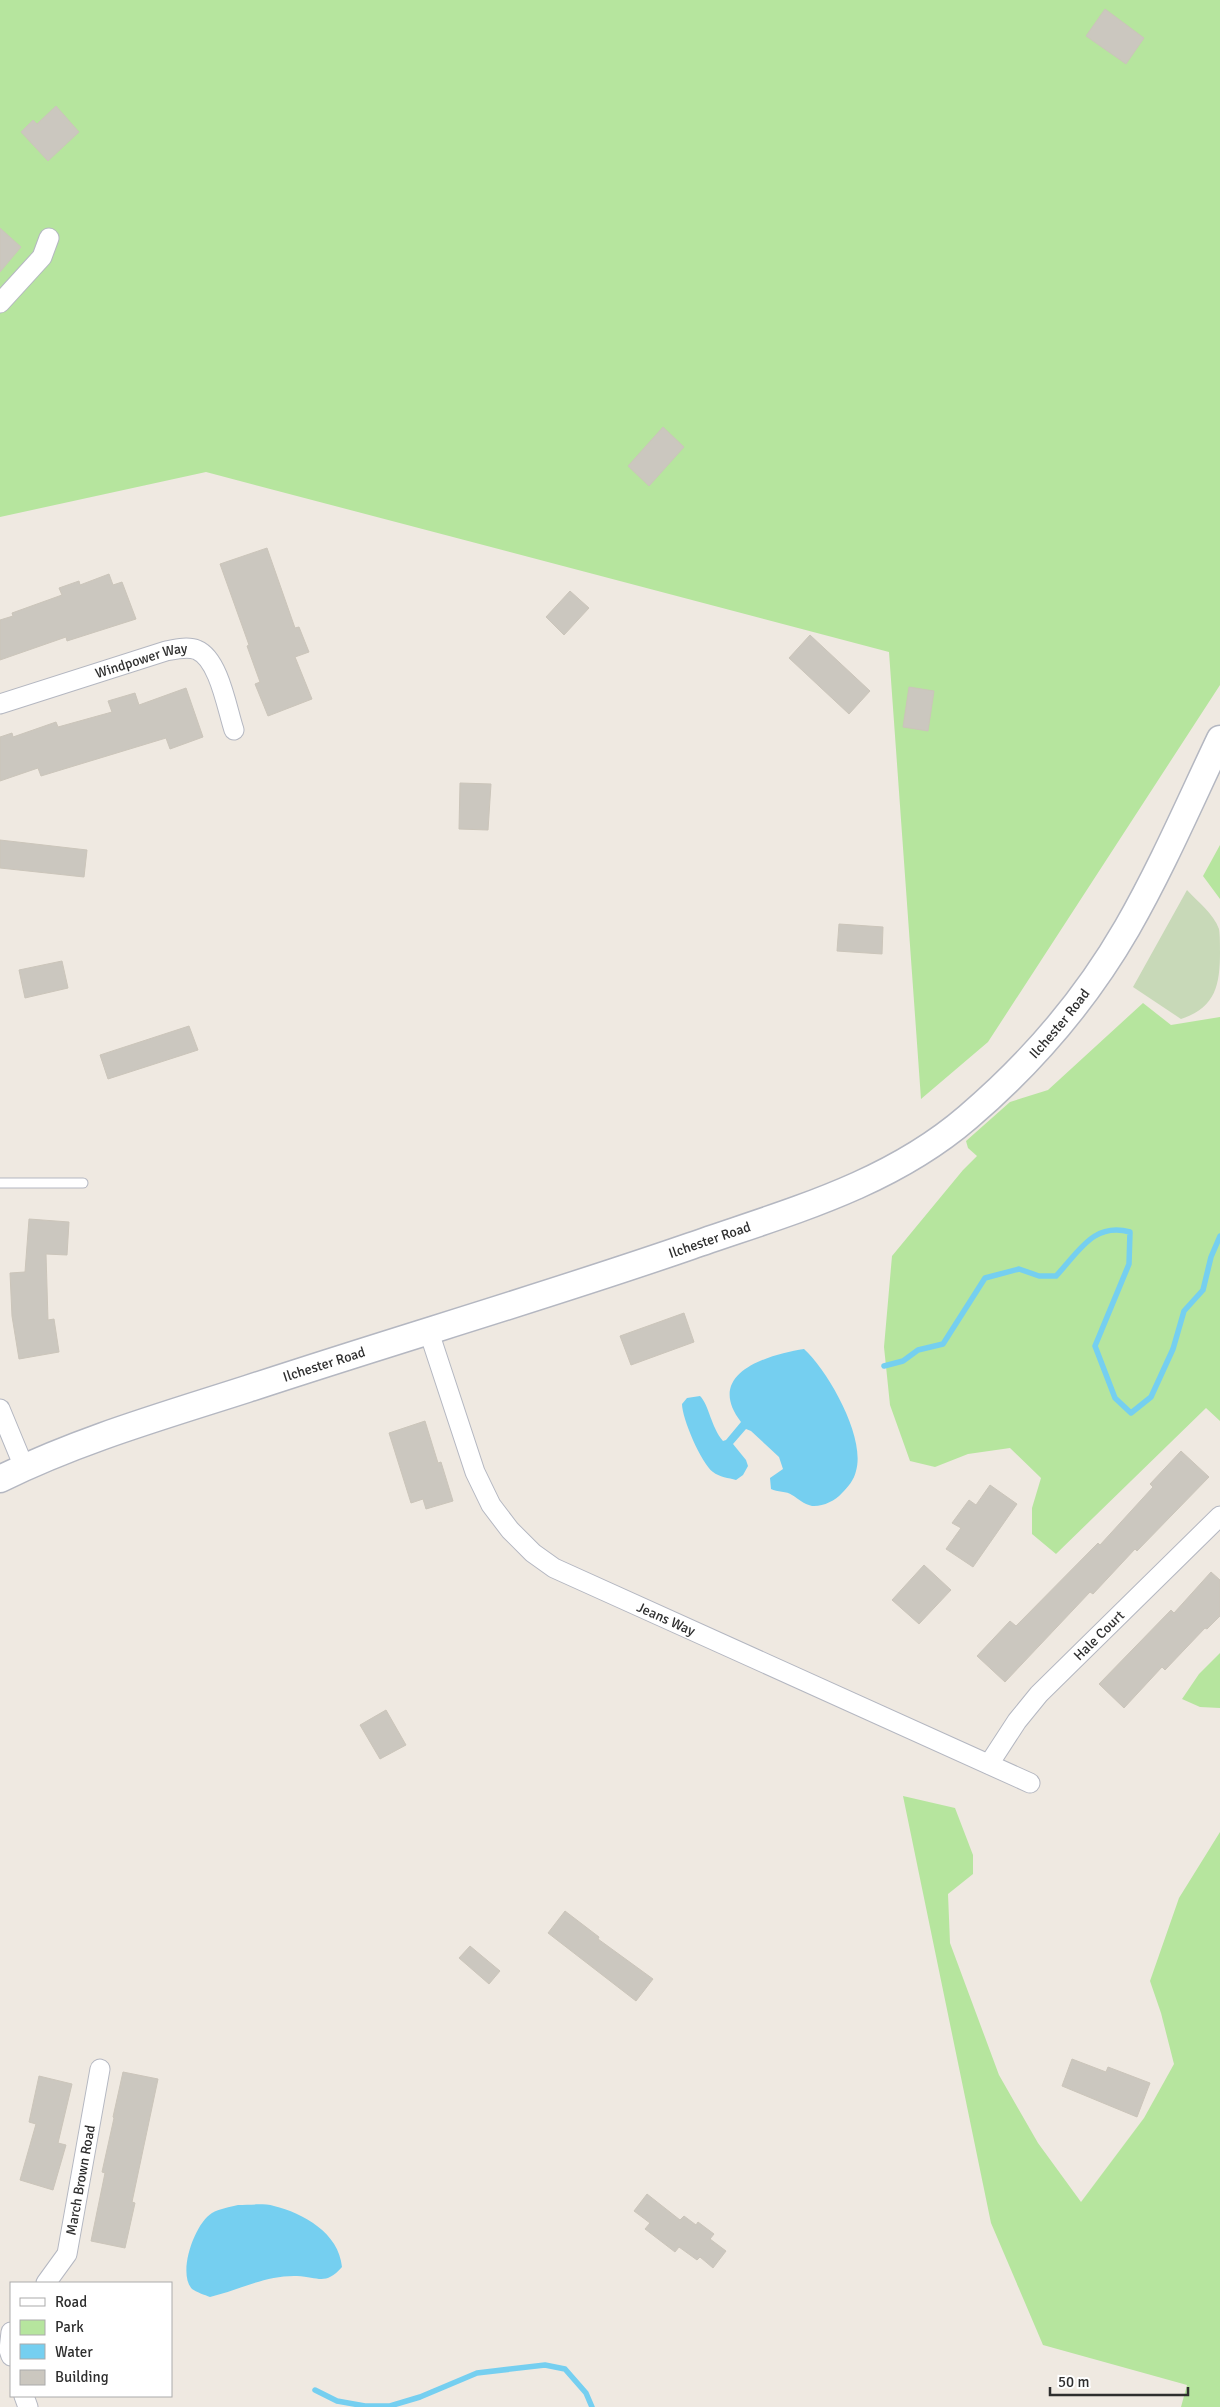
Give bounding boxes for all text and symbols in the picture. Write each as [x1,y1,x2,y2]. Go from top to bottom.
street label: Windpower Way [93,639,188,682]
street label: Ilchester Road [1025,985,1093,1062]
street label: Ilchester Road [666,1218,753,1262]
street label: Ilchester Road [281,1343,367,1385]
street label: Jeans Way [634,1598,698,1639]
street label: Hale Court [1070,1607,1128,1664]
street label: March Brown Road [62,2123,98,2236]
legend [10,2282,172,2397]
text: Road [55,2293,87,2311]
text: Park [55,2318,84,2336]
text: Water [55,2343,93,2361]
scale bar [1050,2364,1188,2396]
text: Building [55,2368,109,2386]
text: 50 m [1058,2373,1089,2391]

